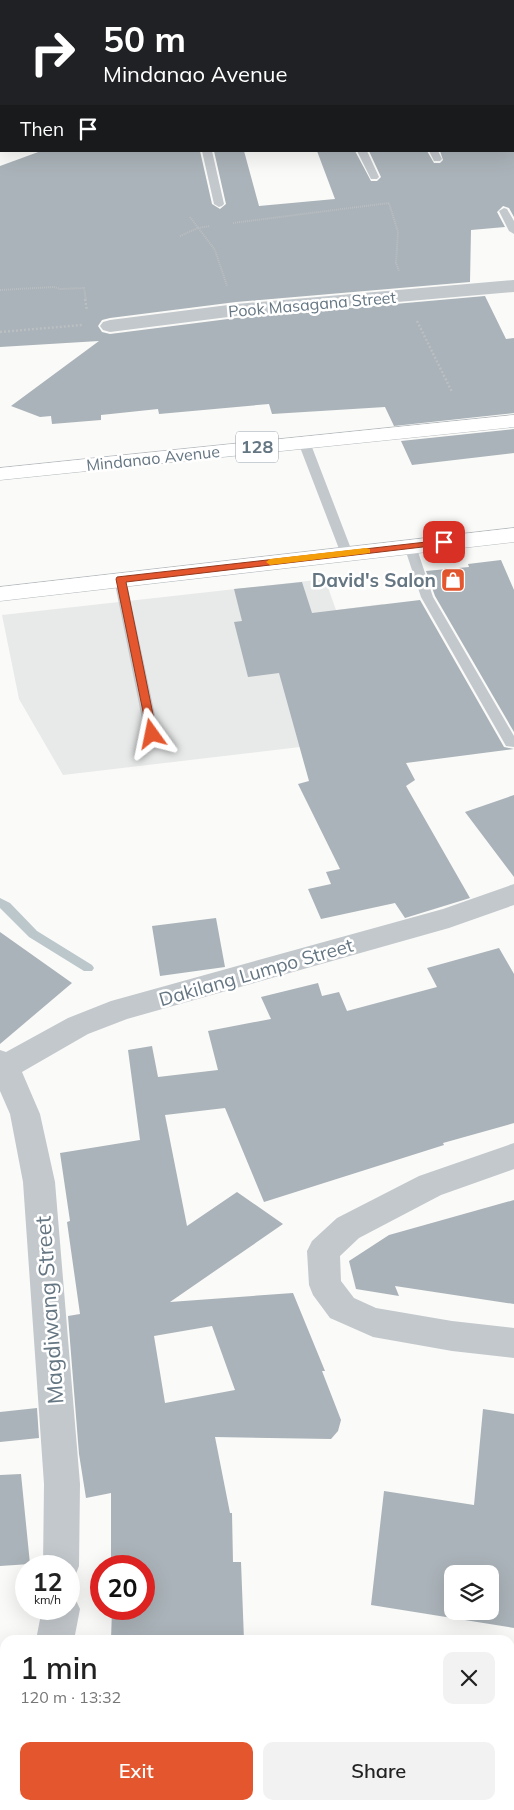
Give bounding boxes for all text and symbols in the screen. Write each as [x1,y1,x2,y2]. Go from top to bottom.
text: 50 m [103,17,186,61]
icon: right [20,20,85,85]
text: Mindanao Avenue [103,60,287,88]
icon: arrive [74,115,102,143]
text: Then [20,117,64,141]
street label: Pook Masagana Street [227,287,397,321]
road number: 128 [236,432,278,462]
street label: Mindanao Avenue [85,441,221,475]
pin [423,521,465,563]
icon: arrive [430,528,458,556]
shop icon: David's Salon [440,567,466,593]
place label: David's Salon [312,568,436,592]
position arrow [125,707,177,759]
street label: Dakilang Lumpo Street [156,933,356,1011]
street label: Magdiwang Street [28,1215,70,1405]
speed limit sign: 20 [90,1555,155,1620]
map controls [444,1565,499,1620]
button: layers [444,1565,499,1620]
text: 12 [32,1566,63,1597]
text: km/h [34,1592,61,1607]
text: 1 min [20,1649,98,1687]
button: close [443,1652,495,1704]
text: 120 m · 13:32 [20,1687,121,1707]
button: Exit [20,1742,253,1800]
button: Share [263,1742,495,1800]

